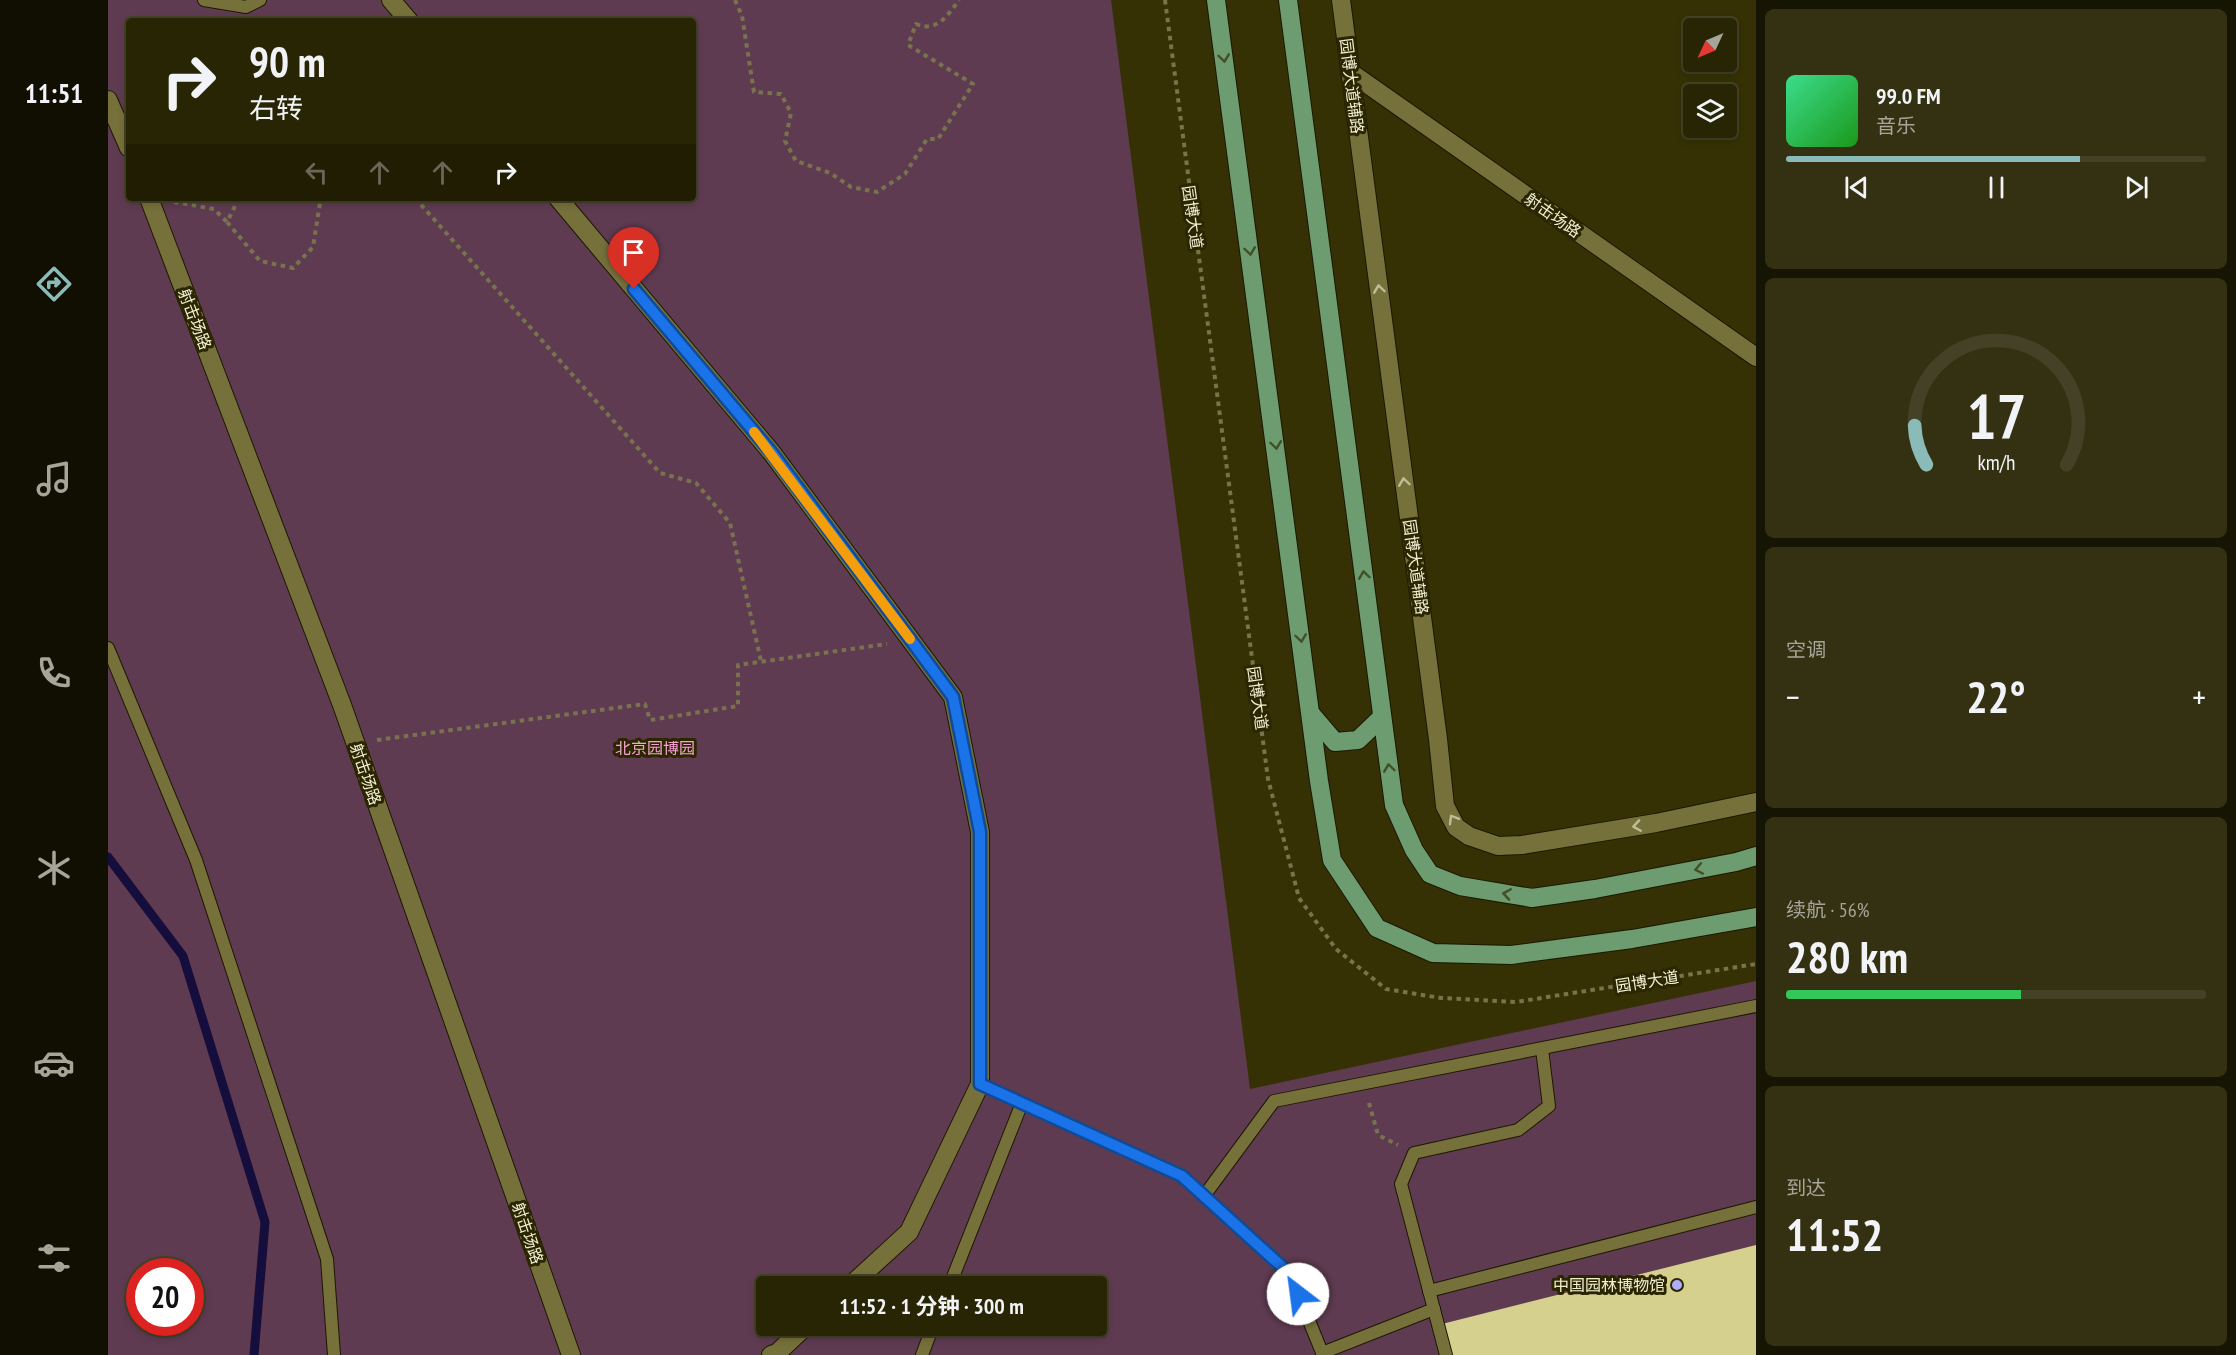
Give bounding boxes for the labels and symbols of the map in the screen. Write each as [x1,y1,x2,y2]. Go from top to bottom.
north arrow [1683,18,1737,72]
street label: 园博大道辅路 [1336,37,1368,135]
one-way arrow [1218,53,1230,63]
street label: 园博大道 [1179,184,1207,250]
street label: 射击场路 [1521,188,1585,242]
pin [608,227,659,289]
one-way arrow [1243,247,1256,256]
one-way arrow [1373,284,1385,293]
street label: 射击场路 [174,286,216,352]
one-way arrow [1269,440,1281,449]
one-way arrow [1399,477,1411,487]
street label: 园博大道辅路 [1399,518,1433,616]
one-way arrow [1358,570,1370,579]
one-way arrow [1295,633,1307,642]
street label: 园博大道 [1244,665,1272,731]
park label: 北京园博园 [615,738,695,758]
street label: 射击场路 [346,740,386,808]
one-way arrow [1384,763,1396,772]
one-way arrow [1449,815,1460,825]
one-way arrow [1632,820,1642,832]
one-way arrow [1694,862,1704,875]
one-way arrow [1502,888,1511,900]
street label: 园博大道 [1614,966,1680,996]
street label: 射击场路 [508,1199,548,1267]
speed limit sign: 20 [126,1258,204,1336]
position arrow [1266,1262,1330,1326]
place label: 中国园林博物馆 [1553,1275,1665,1295]
marker: 中国园林博物馆 [1670,1278,1684,1292]

